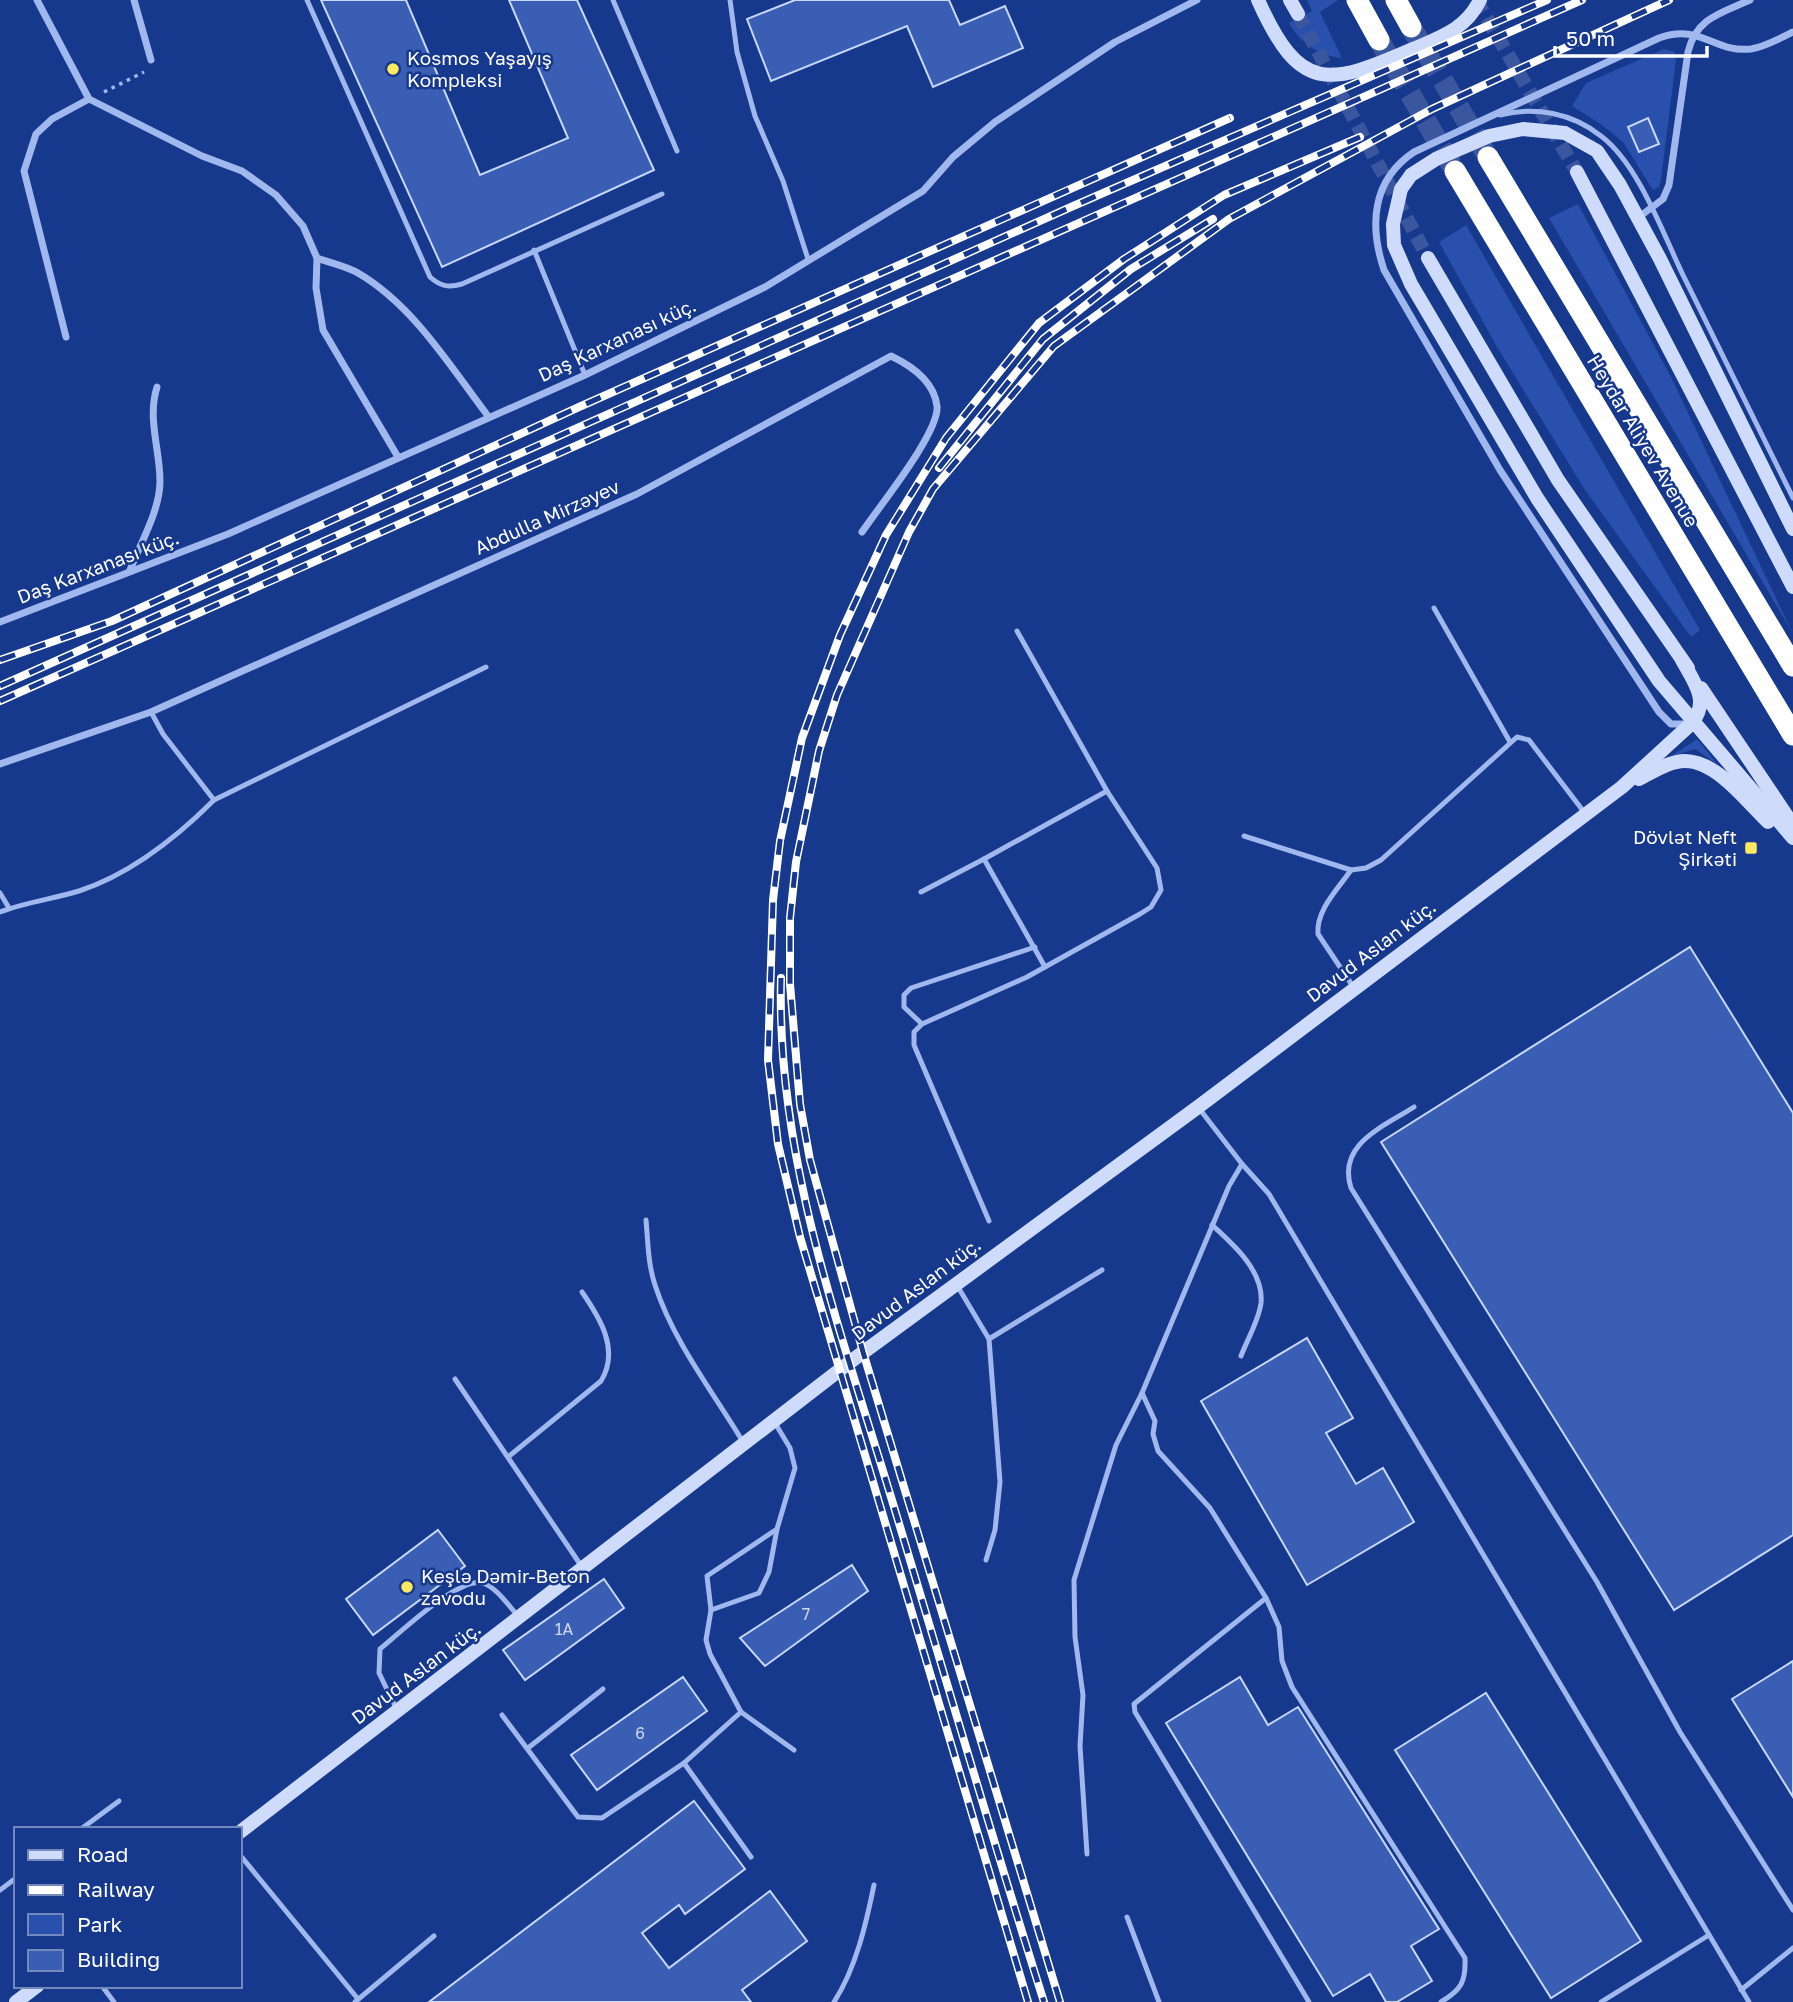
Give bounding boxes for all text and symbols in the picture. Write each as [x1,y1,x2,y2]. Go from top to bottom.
scale bar [1555,14,1707,58]
text: 50 m [1566,25,1615,51]
place label: Kosmos Yaşayış Kompleksi [407,46,552,91]
marker: Kosmos Yaşayış Kompleksi [385,61,401,77]
street label: Daş Karxanası küç. [534,293,699,386]
street label: Heydar Aliyev Avenue [1583,350,1704,531]
street label: Abdulla Mirzəyev [471,474,623,559]
street label: Daş Karxanası küç. [14,525,182,608]
place label: Dövlət Neft Şirkəti [1633,825,1737,870]
marker: Dövlət Neft Şirkəti [1743,840,1759,856]
street label: Davud Aslan küç. [1301,894,1440,1007]
street label: Davud Aslan küç. [846,1232,985,1345]
place label: Keşlə Dəmir-Beton zavodu [421,1564,590,1609]
marker: Keşlə Dəmir-Beton zavodu [399,1579,415,1595]
house number: 7 [802,1604,810,1624]
street label: Davud Aslan küç. [346,1616,485,1729]
house number: 1A [555,1619,574,1639]
house number: 6 [635,1723,645,1743]
legend [14,1827,242,1988]
text: Road [77,1841,128,1867]
text: Railway [77,1876,155,1902]
text: Park [77,1911,123,1937]
text: Building [77,1946,160,1972]

